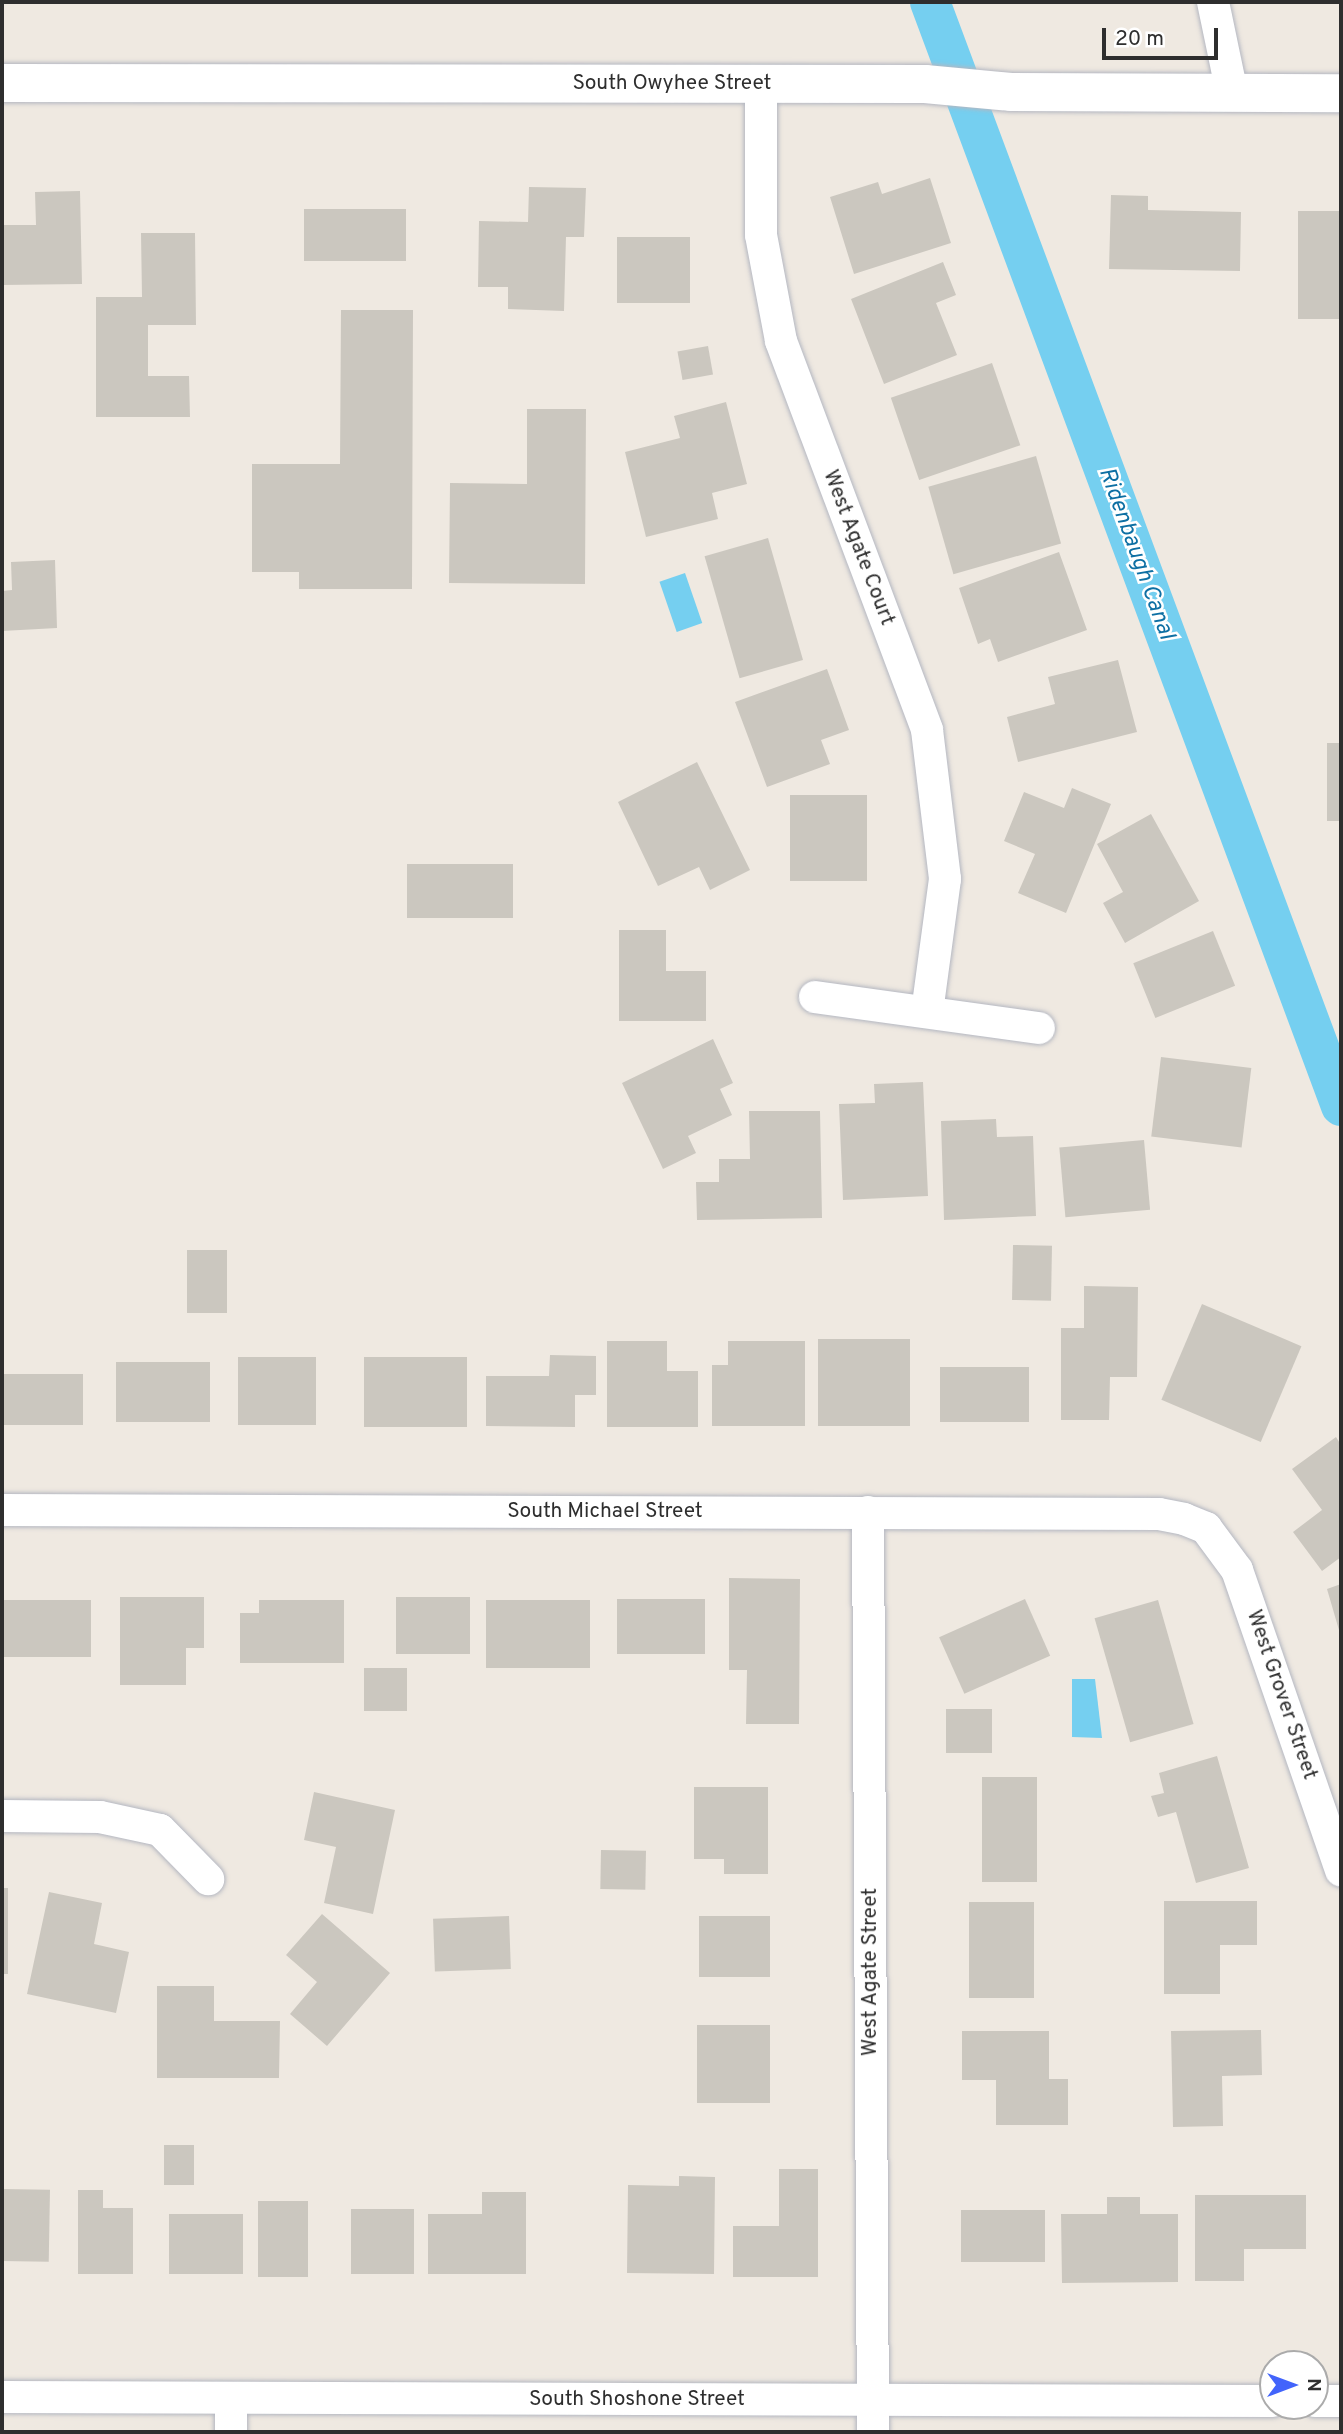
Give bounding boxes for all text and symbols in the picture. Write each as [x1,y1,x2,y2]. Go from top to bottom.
scale bar [1105,14,1220,58]
text: 20 m [1115,26,1164,53]
street label: South Owyhee Street [572,71,772,97]
water label: Ridenbaugh Canal [1091,464,1179,644]
street label: West Agate Court [817,466,899,630]
street label: South Michael Street [507,1499,703,1525]
street label: West Grover Street [1240,1607,1322,1783]
street label: West Agate Street [858,1887,884,2057]
north arrow [1259,2350,1329,2420]
text: N [1301,2378,1325,2392]
street label: South Shoshone Street [529,2387,745,2413]

